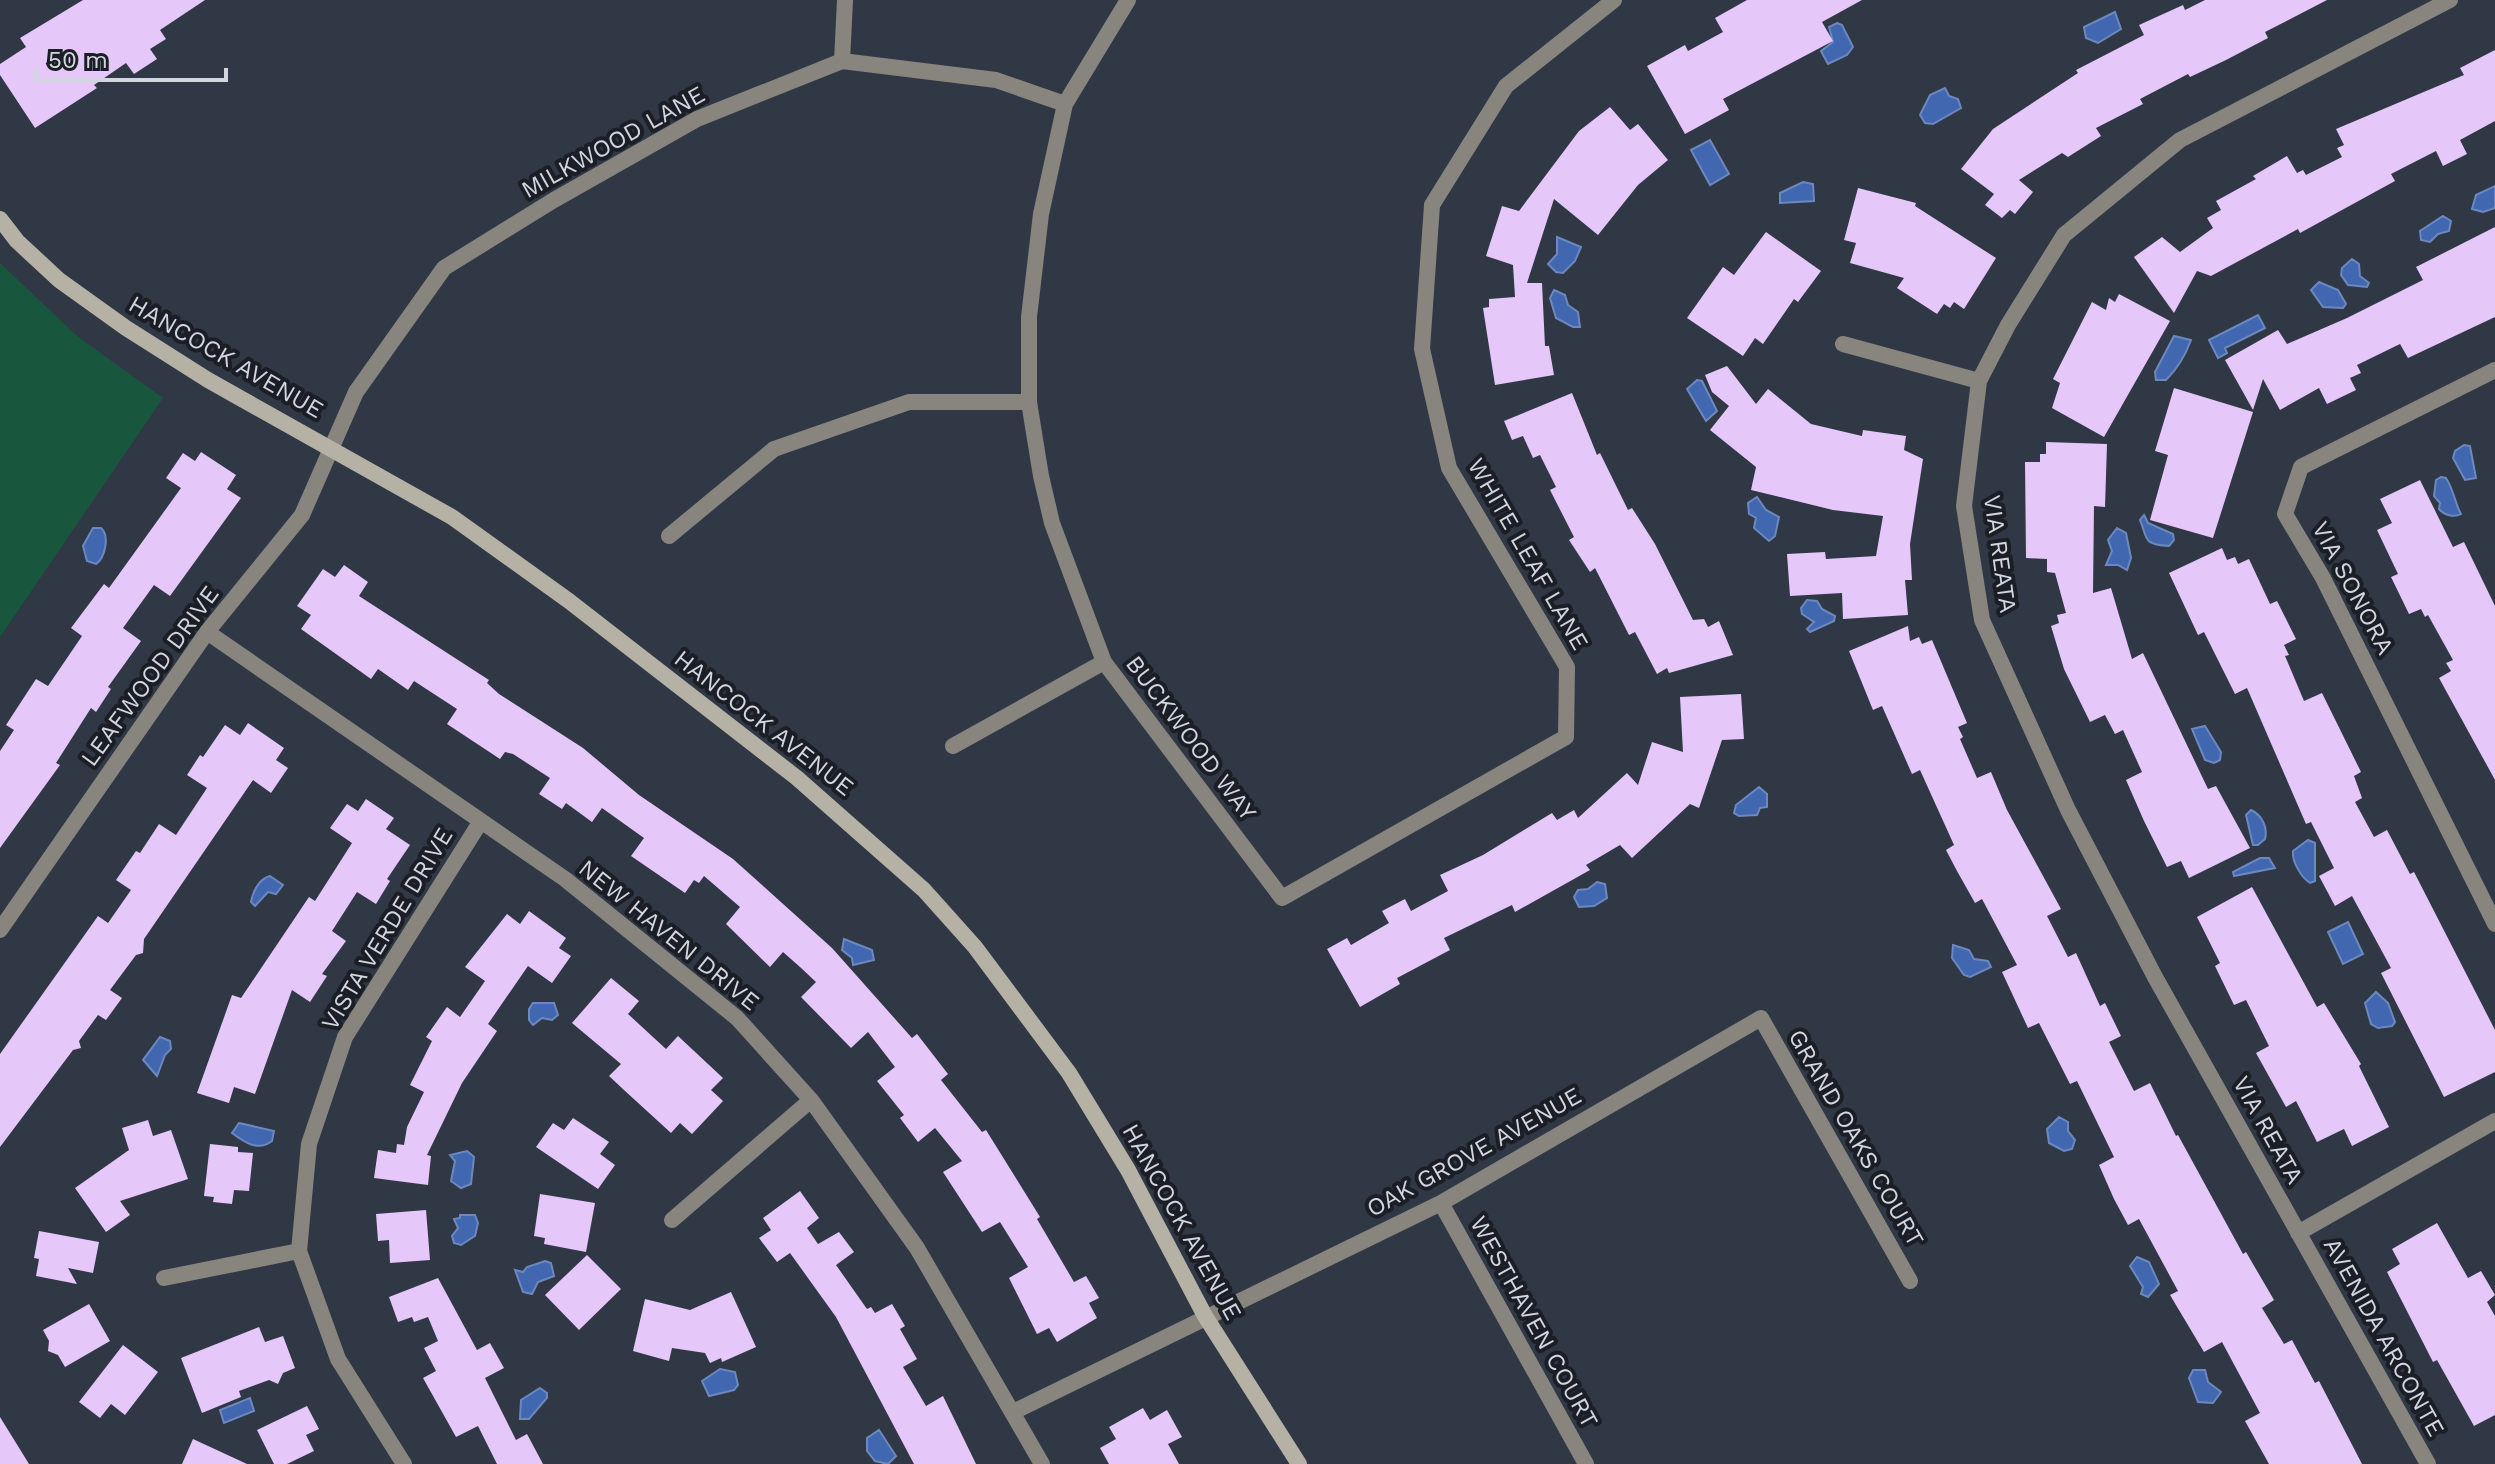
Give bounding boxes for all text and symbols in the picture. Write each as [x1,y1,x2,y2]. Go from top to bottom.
scale bar [36,32,226,82]
text: 50 m [48,46,108,74]
street label: MILKWOOD LANE [517,80,709,204]
street label: HANCOCK AVENUE [124,290,328,424]
street label: WHITE LEAF LANE [1462,453,1594,655]
street label: VIA REATA [1978,493,2022,615]
street label: VIA SONORA [2306,517,2400,659]
street label: LEAFWOOD DRIVE [75,581,225,771]
street label: HANCOCK AVENUE [669,644,859,802]
street label: BUCKWOOD WAY [1120,650,1262,826]
street label: VISTA VERDE DRIVE [316,823,458,1035]
street label: NEW HAVEN DRIVE [573,854,765,1016]
street label: GRAND OAKS COURT [1782,1025,1930,1251]
street label: VIA REATA [2227,1071,2309,1189]
street label: OAK GROVE AVENUE [1362,1081,1586,1223]
street label: HANCOCK AVENUE [1116,1119,1248,1325]
street label: WESTHAVEN COURT [1464,1211,1604,1433]
street label: AVENIDA ARCONTE [2318,1233,2450,1441]

